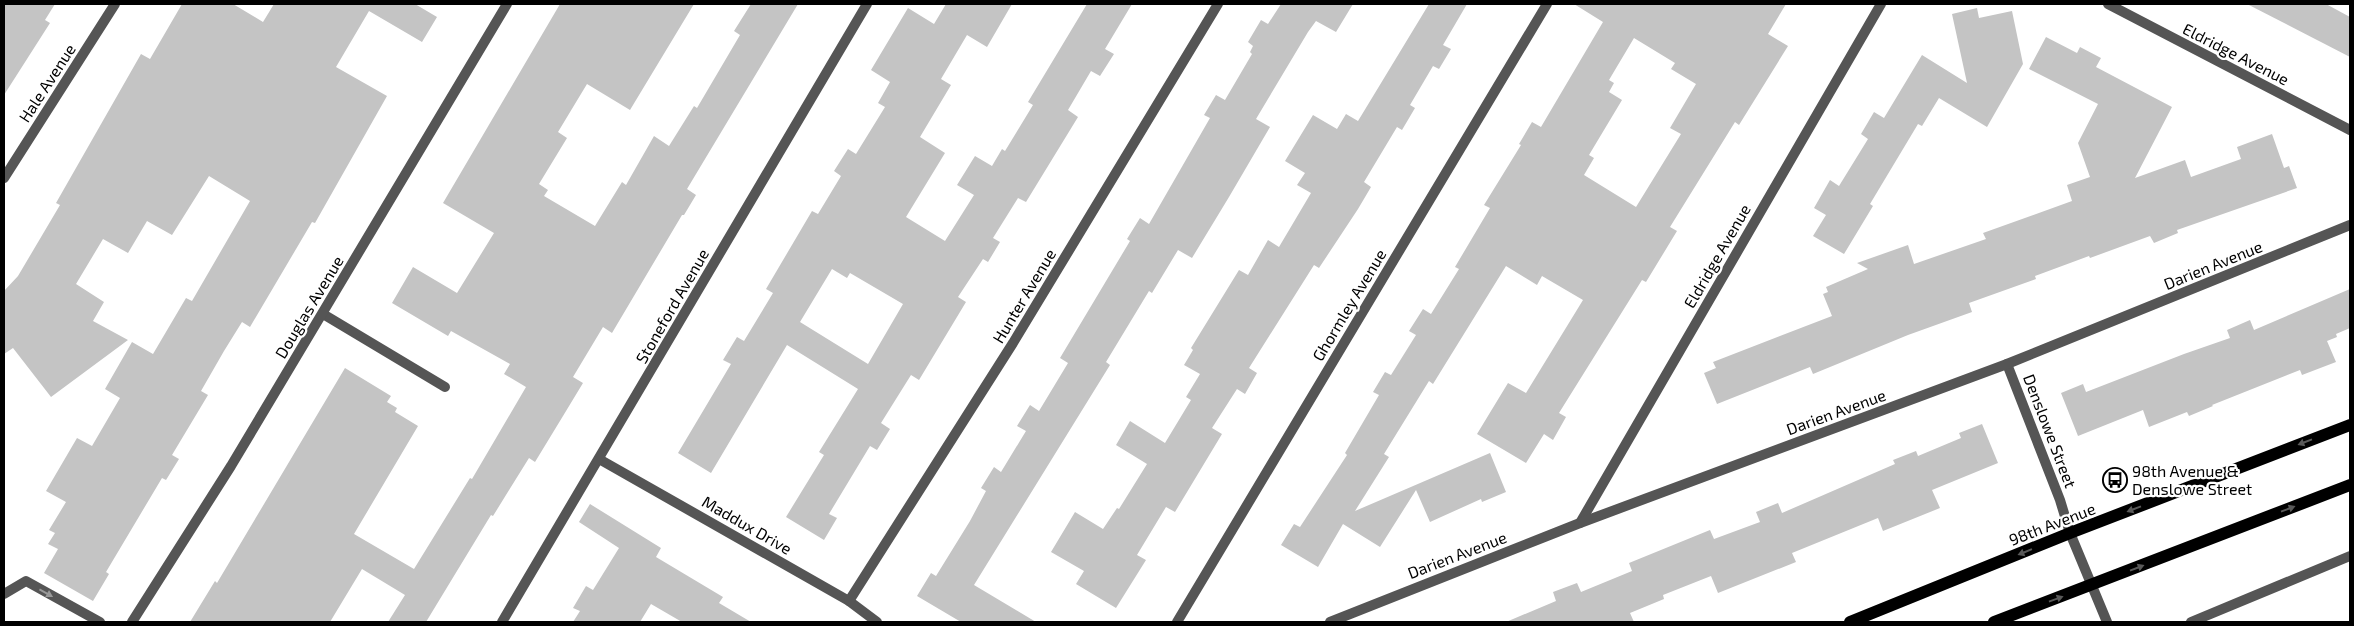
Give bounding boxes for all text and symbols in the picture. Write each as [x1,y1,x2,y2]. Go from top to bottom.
street label: Eldridge Avenue [2180,19,2293,89]
street label: Hale Avenue [14,40,79,125]
street label: Eldridge Avenue [1679,200,1754,311]
street label: Darien Avenue [2161,236,2265,293]
street label: Stoneford Avenue [631,245,712,366]
street label: Hunter Avenue [988,245,1059,346]
street label: Ghormley Avenue [1308,245,1389,364]
street label: Douglas Avenue [270,252,347,361]
street label: Denslowe Street [2020,371,2081,490]
street label: Darien Avenue [1783,385,1888,438]
one-way arrow [2298,439,2312,447]
place label: 98th Avenue & Denslowe Street [2132,461,2252,498]
bus stop icon: 98th Avenue & Denslowe Street [2102,467,2128,493]
street label: Maddux Drive [699,491,795,558]
street label: 98th Avenue [2006,498,2098,549]
one-way arrow [2126,505,2141,513]
one-way arrow [2281,505,2296,512]
street label: Darien Avenue [1405,527,1509,582]
one-way arrow [2017,548,2032,556]
one-way arrow [2130,564,2145,572]
one-way arrow [39,588,53,597]
one-way arrow [2049,595,2064,603]

